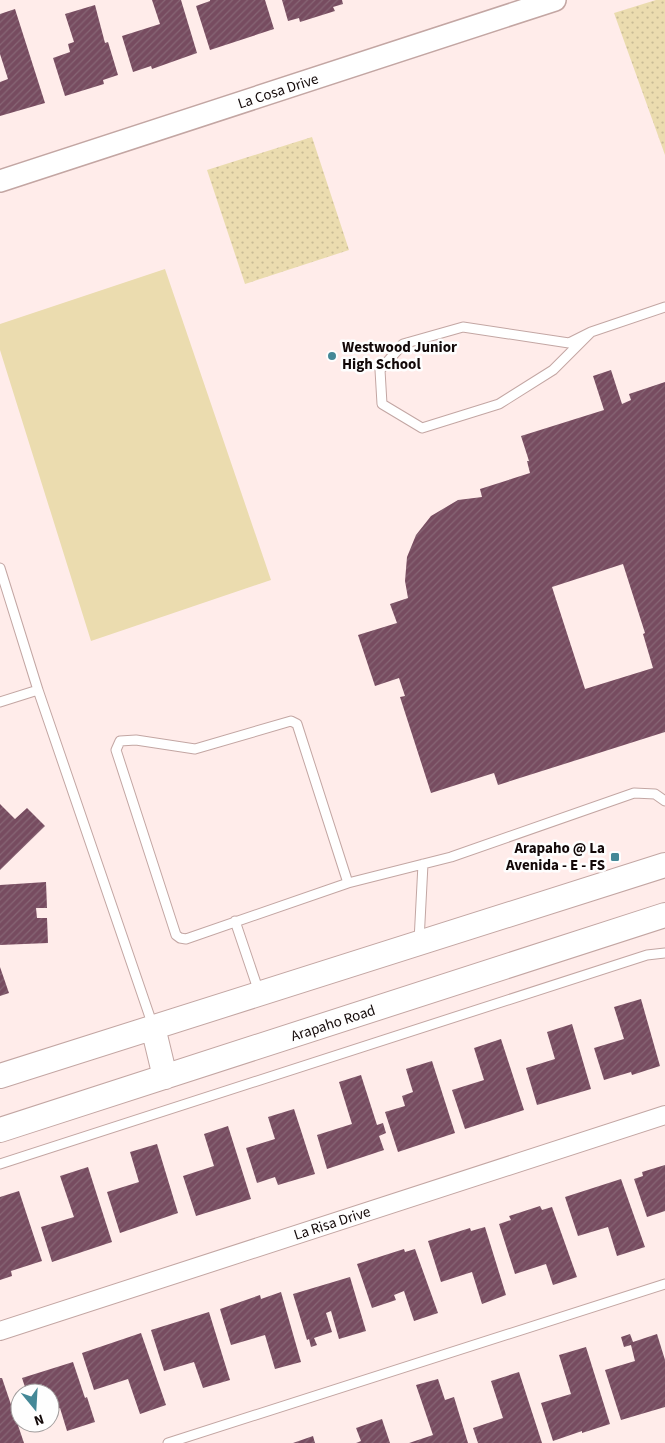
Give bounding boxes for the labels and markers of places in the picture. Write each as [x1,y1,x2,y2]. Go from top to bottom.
place label: Westwood Junior High School [342,337,457,375]
marker: Westwood Junior High School [326,350,338,362]
place label: Arapaho @ La Avenida - E - FS [505,838,605,876]
marker: Arapaho @ La Avenida - E - FS [609,851,621,863]

